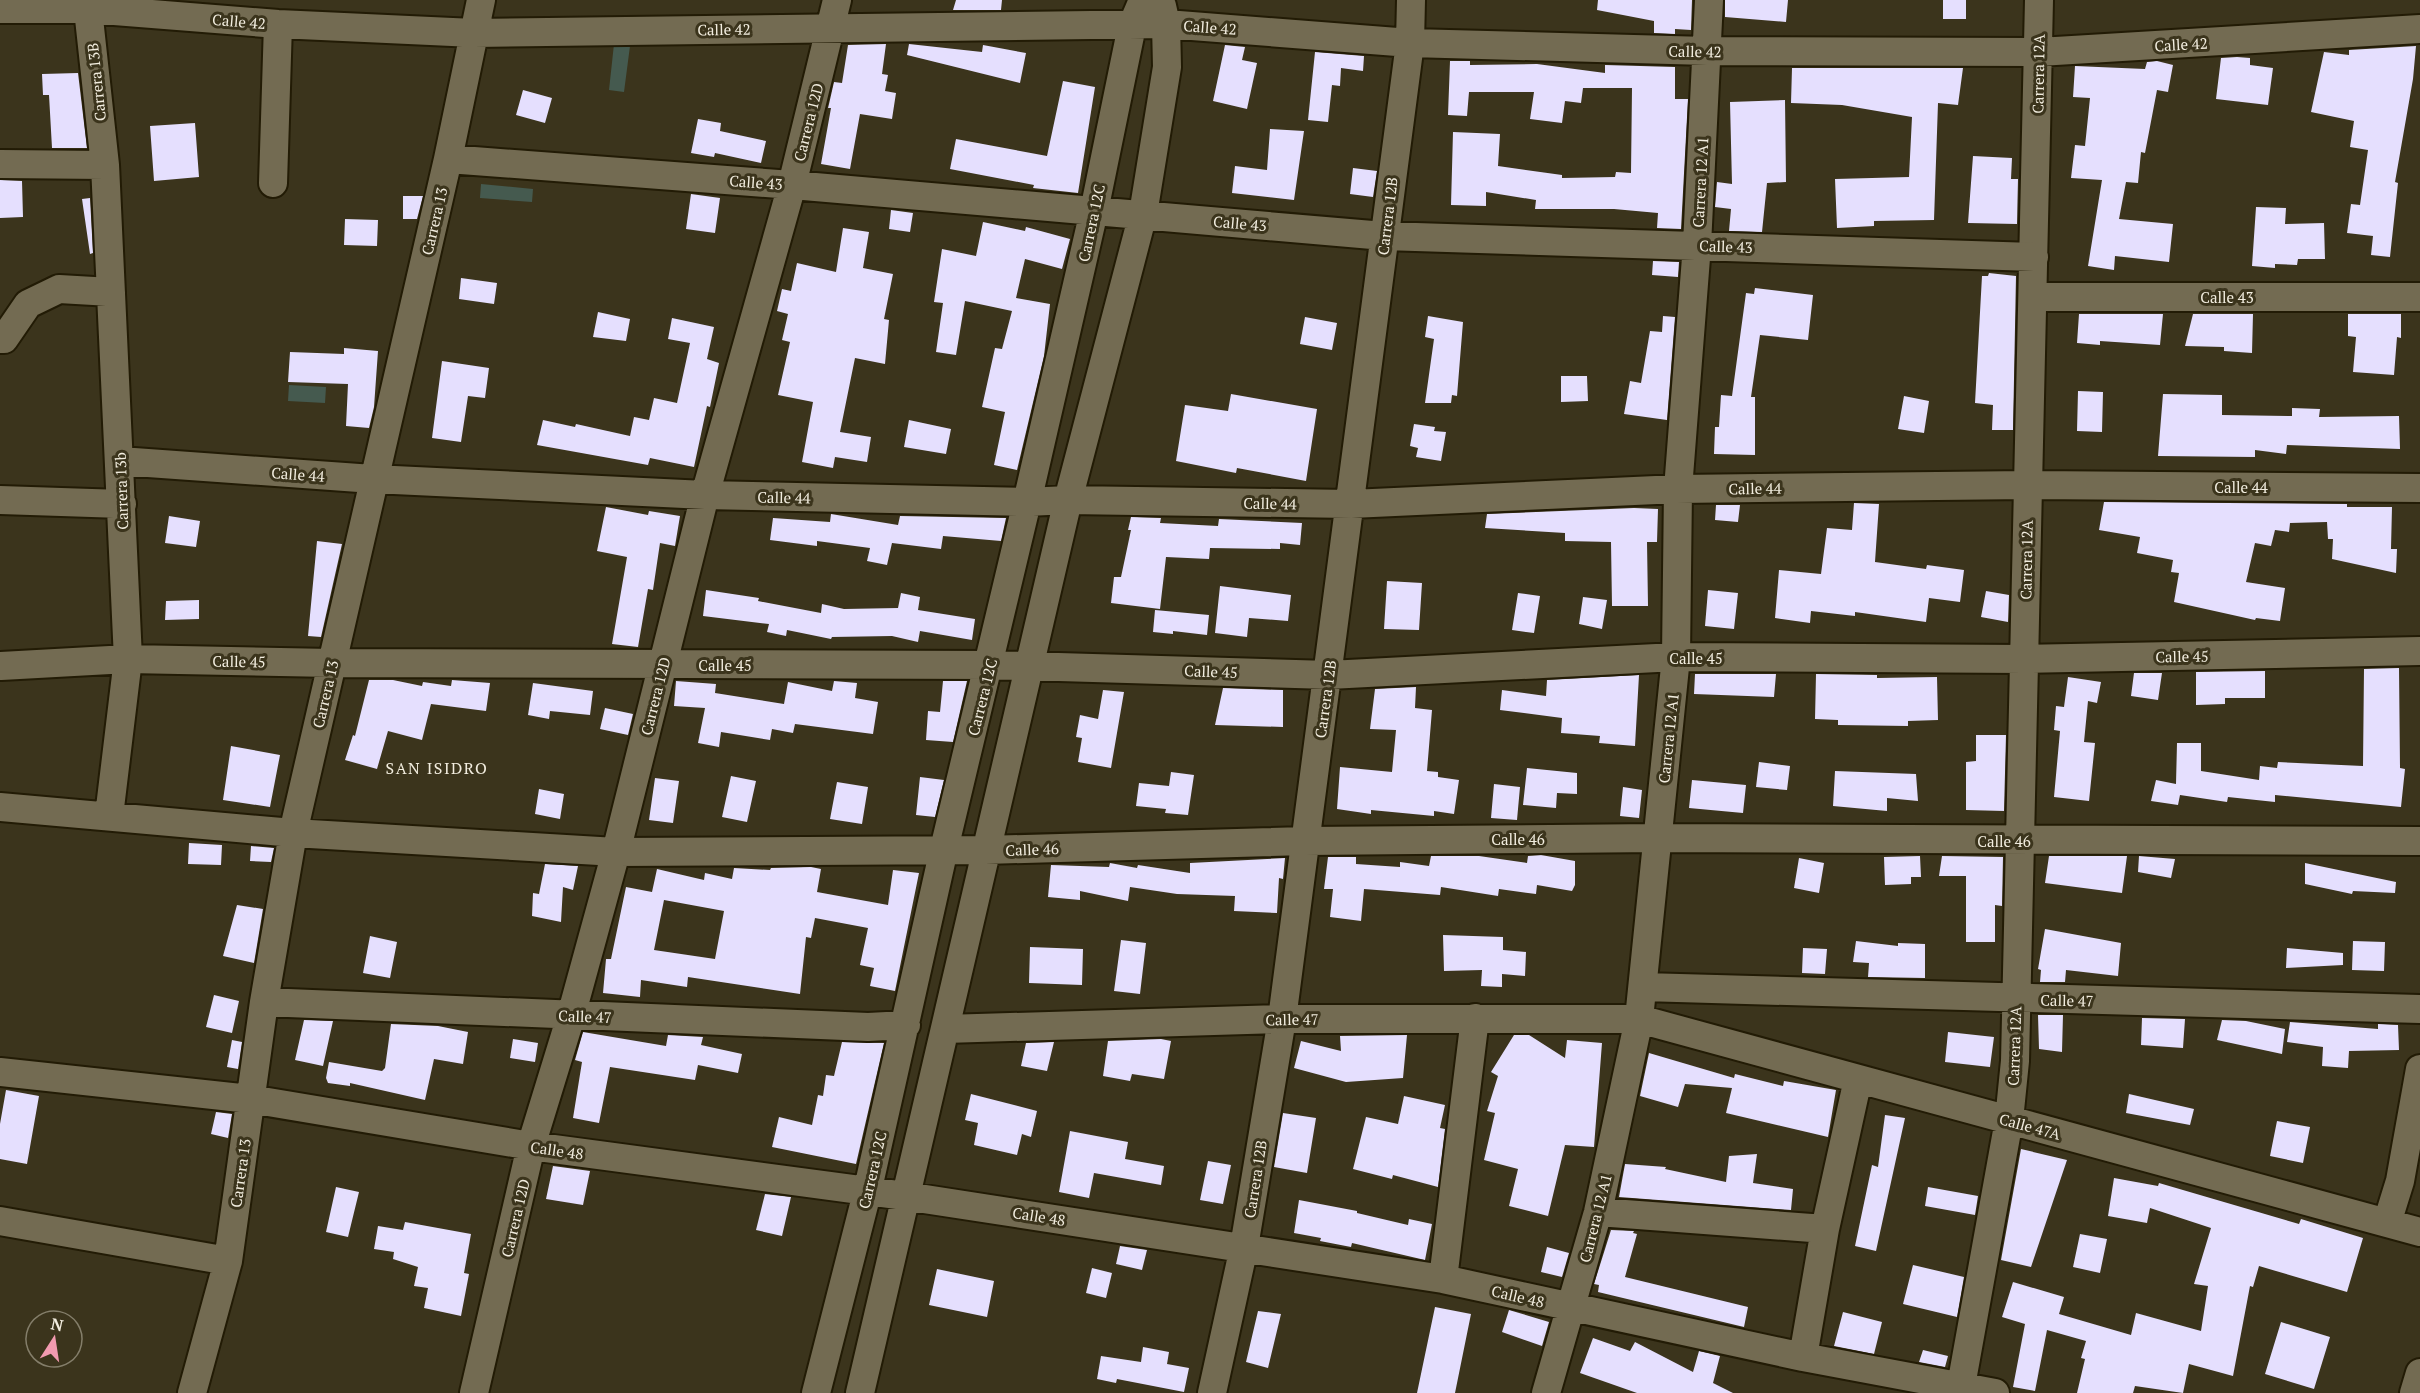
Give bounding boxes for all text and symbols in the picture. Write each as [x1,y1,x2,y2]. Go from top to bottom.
street label: Calle 42 [212,9,266,33]
street label: Calle 42 [1183,15,1237,39]
street label: Calle 42 [697,19,751,39]
street label: Carrera 12A [2027,33,2049,114]
street label: Calle 42 [2154,33,2208,55]
street label: Calle 42 [1668,41,1722,61]
street label: Carrera 13B [82,42,110,122]
street label: Carrera 12D [789,81,827,163]
street label: Carrera 12 A1 [1688,136,1712,228]
street label: Calle 43 [729,170,783,194]
street label: Carrera 12B [1372,176,1402,256]
street label: Carrera 12C [1073,182,1109,264]
street label: Carrera 13 [416,185,452,257]
street label: Calle 43 [1213,211,1267,235]
street label: Calle 43 [1699,235,1753,257]
street label: Calle 43 [2200,287,2254,307]
street label: Carrera 13b [110,452,132,530]
street label: Calle 44 [271,462,325,486]
street label: Calle 44 [2214,477,2268,497]
street label: Calle 44 [1728,478,1782,498]
street label: Calle 44 [757,487,811,507]
street label: Calle 44 [1243,493,1297,513]
street label: Carrera 12A [2015,519,2037,600]
street label: Calle 45 [2155,646,2209,666]
street label: Calle 45 [1669,648,1723,668]
street label: Calle 45 [212,651,266,671]
street label: Carrera 12D [636,655,674,737]
street label: Calle 45 [698,655,752,675]
street label: Carrera 12C [963,656,1001,738]
street label: Carrera 13 [307,658,343,730]
street label: Carrera 12B [1310,659,1340,739]
street label: Calle 45 [1184,660,1238,682]
street label: Carrera 12 A1 [1653,692,1683,784]
district label: SAN ISIDRO [386,757,488,779]
street label: Calle 46 [1491,829,1545,849]
street label: Calle 46 [1977,831,2031,851]
street label: Calle 46 [1005,838,1059,860]
street label: Calle 47 [2040,990,2094,1010]
street label: Calle 47 [558,1005,612,1027]
street label: Carrera 12A [2003,1005,2025,1086]
street label: Calle 47 [1265,1009,1319,1029]
street label: Calle 47A [1997,1108,2064,1144]
street label: Carrera 12C [853,1129,891,1211]
street label: Calle 48 [529,1136,585,1164]
street label: Carrera 13 [225,1137,255,1209]
street label: Carrera 12B [1239,1139,1271,1219]
street label: Carrera 12 A1 [1574,1171,1616,1265]
street label: Carrera 12D [496,1177,534,1259]
street label: Calle 48 [1011,1202,1067,1230]
street label: Calle 48 [1490,1280,1546,1312]
north arrow [24,1309,84,1369]
text: N [49,1312,65,1336]

